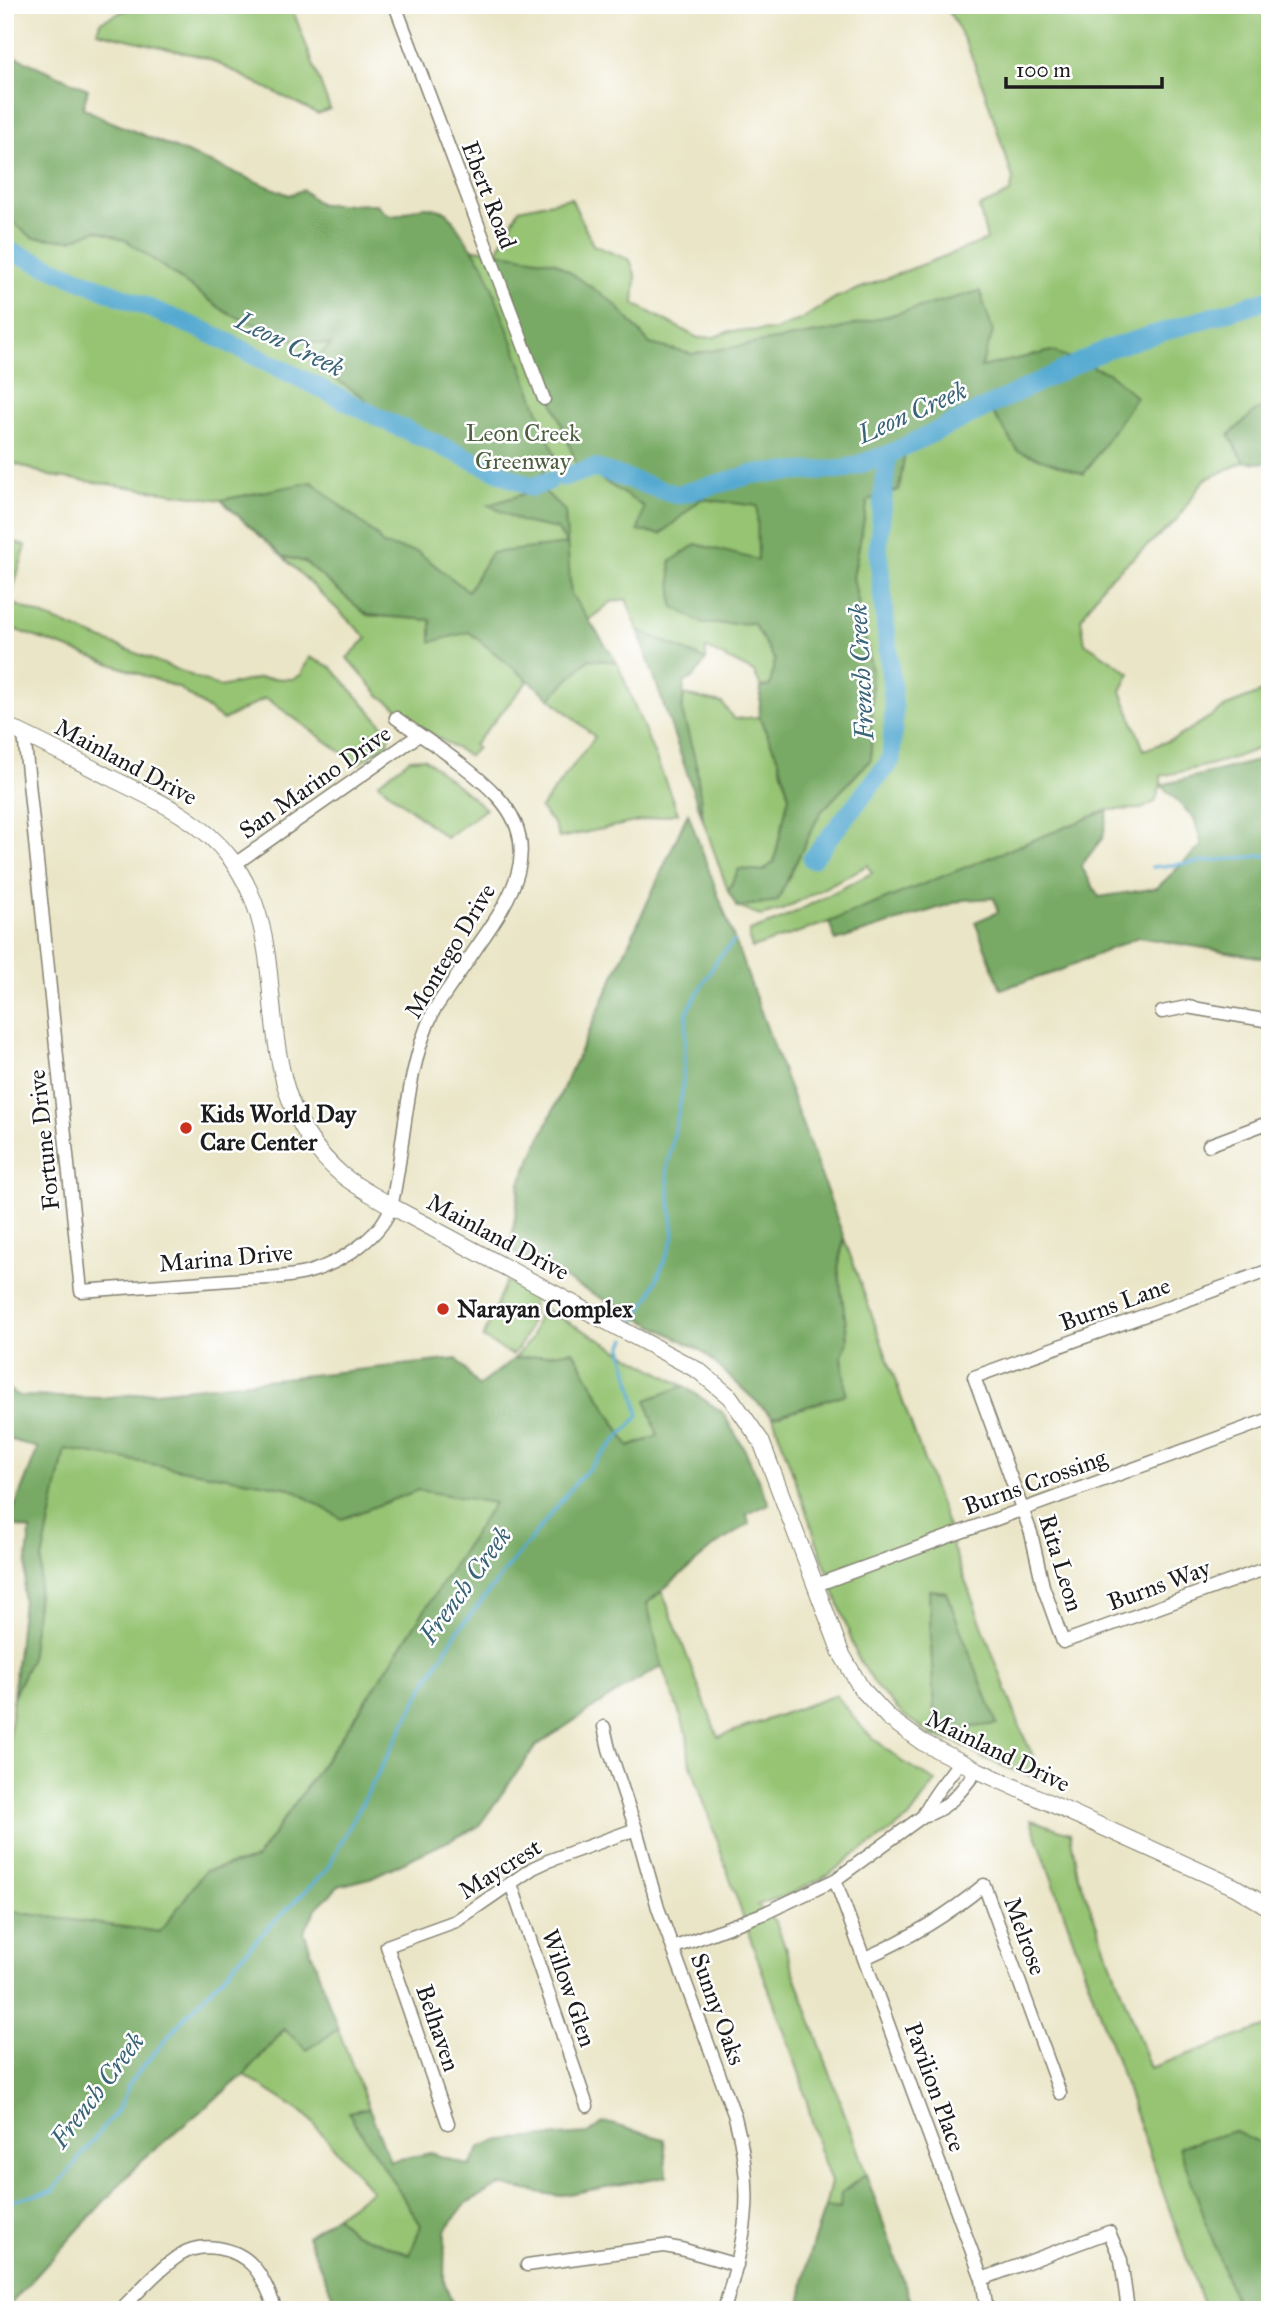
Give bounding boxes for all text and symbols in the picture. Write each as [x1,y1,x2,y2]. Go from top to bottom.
scale bar [1006,46,1161,90]
text: 100 m [1016,57,1071,83]
street label: Ebert Road [455,137,523,253]
water label: Leon Creek [230,304,350,384]
water label: Leon Creek [851,374,972,451]
park label: Leon Creek Greenway [466,418,581,476]
water label: French Creek [841,602,881,742]
street label: Mainland Drive [50,712,202,812]
street label: San Marino Drive [233,719,397,845]
street label: Montego Drive [398,878,502,1024]
street label: Fortune Drive [22,1068,66,1212]
place label: Kids World Day Care Center [200,1099,358,1157]
marker: Kids World Day Care Center [178,1120,194,1136]
street label: Mainland Drive [422,1187,574,1287]
street label: Marina Drive [158,1237,294,1279]
street label: Burns Lane [1056,1270,1174,1338]
place label: Narayan Complex [457,1294,633,1324]
marker: Narayan Complex [435,1301,451,1317]
street label: Burns Crossing [959,1442,1112,1522]
street label: Rita Leon [1032,1511,1090,1615]
water label: French Creek [411,1520,518,1651]
street label: Burns Way [1103,1552,1215,1617]
street label: Mainland Drive [921,1703,1075,1799]
street label: Maycrest [453,1832,547,1906]
street label: Melrose [997,1893,1053,1979]
street label: Willow Glen [535,1925,603,2051]
street label: Sunny Oaks [684,1949,752,2069]
street label: Belhaven [409,1981,467,2075]
street label: Pavilion Place [898,2018,972,2156]
water label: French Creek [42,2025,151,2155]

